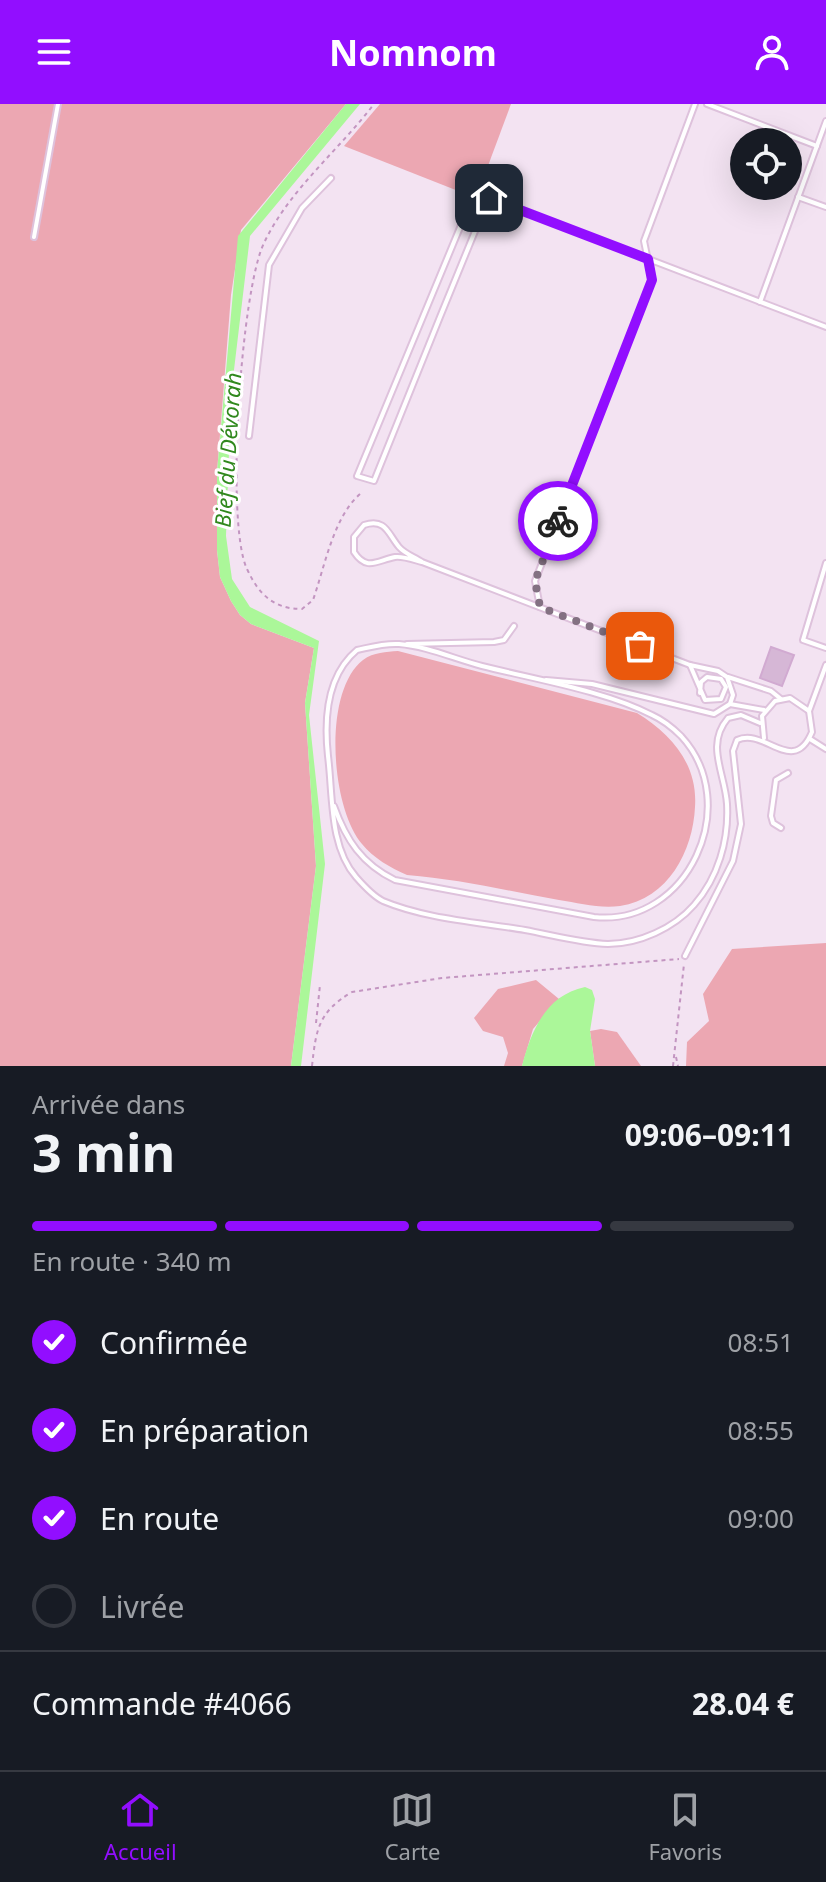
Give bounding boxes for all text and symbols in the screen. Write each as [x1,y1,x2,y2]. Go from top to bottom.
text: Nomnom [329,28,497,77]
icon: menu [32,30,76,74]
icon: person [750,30,794,74]
map controls [730,128,802,200]
button: locate [730,128,802,200]
pin [455,164,523,232]
icon: home [467,176,511,220]
water label: Bief du Dévorah [207,371,247,528]
courier [518,481,598,561]
icon: bike [536,499,580,543]
pin [606,612,674,680]
icon: bag [618,624,662,668]
text: Arrivée dans [32,1086,185,1122]
text: 09:06–09:11 [625,1114,794,1155]
text: 3 min [32,1116,175,1187]
text: En route · 340 m [32,1243,232,1279]
icon: check [32,1320,76,1364]
text: Confirmée [100,1322,248,1363]
text: 08:51 [728,1324,794,1360]
icon: check [32,1408,76,1452]
text: En préparation [100,1410,309,1451]
text: 08:55 [728,1412,794,1448]
icon: check [32,1496,76,1540]
text: En route [100,1498,219,1539]
text: 09:00 [728,1500,794,1536]
text: Livrée [100,1586,184,1627]
text: Commande #4066 [32,1683,292,1724]
text: 28.04 € [692,1683,794,1724]
tab: Accueil [104,1788,177,1866]
tab: Carte [385,1788,440,1866]
tab: Favoris [648,1788,722,1866]

